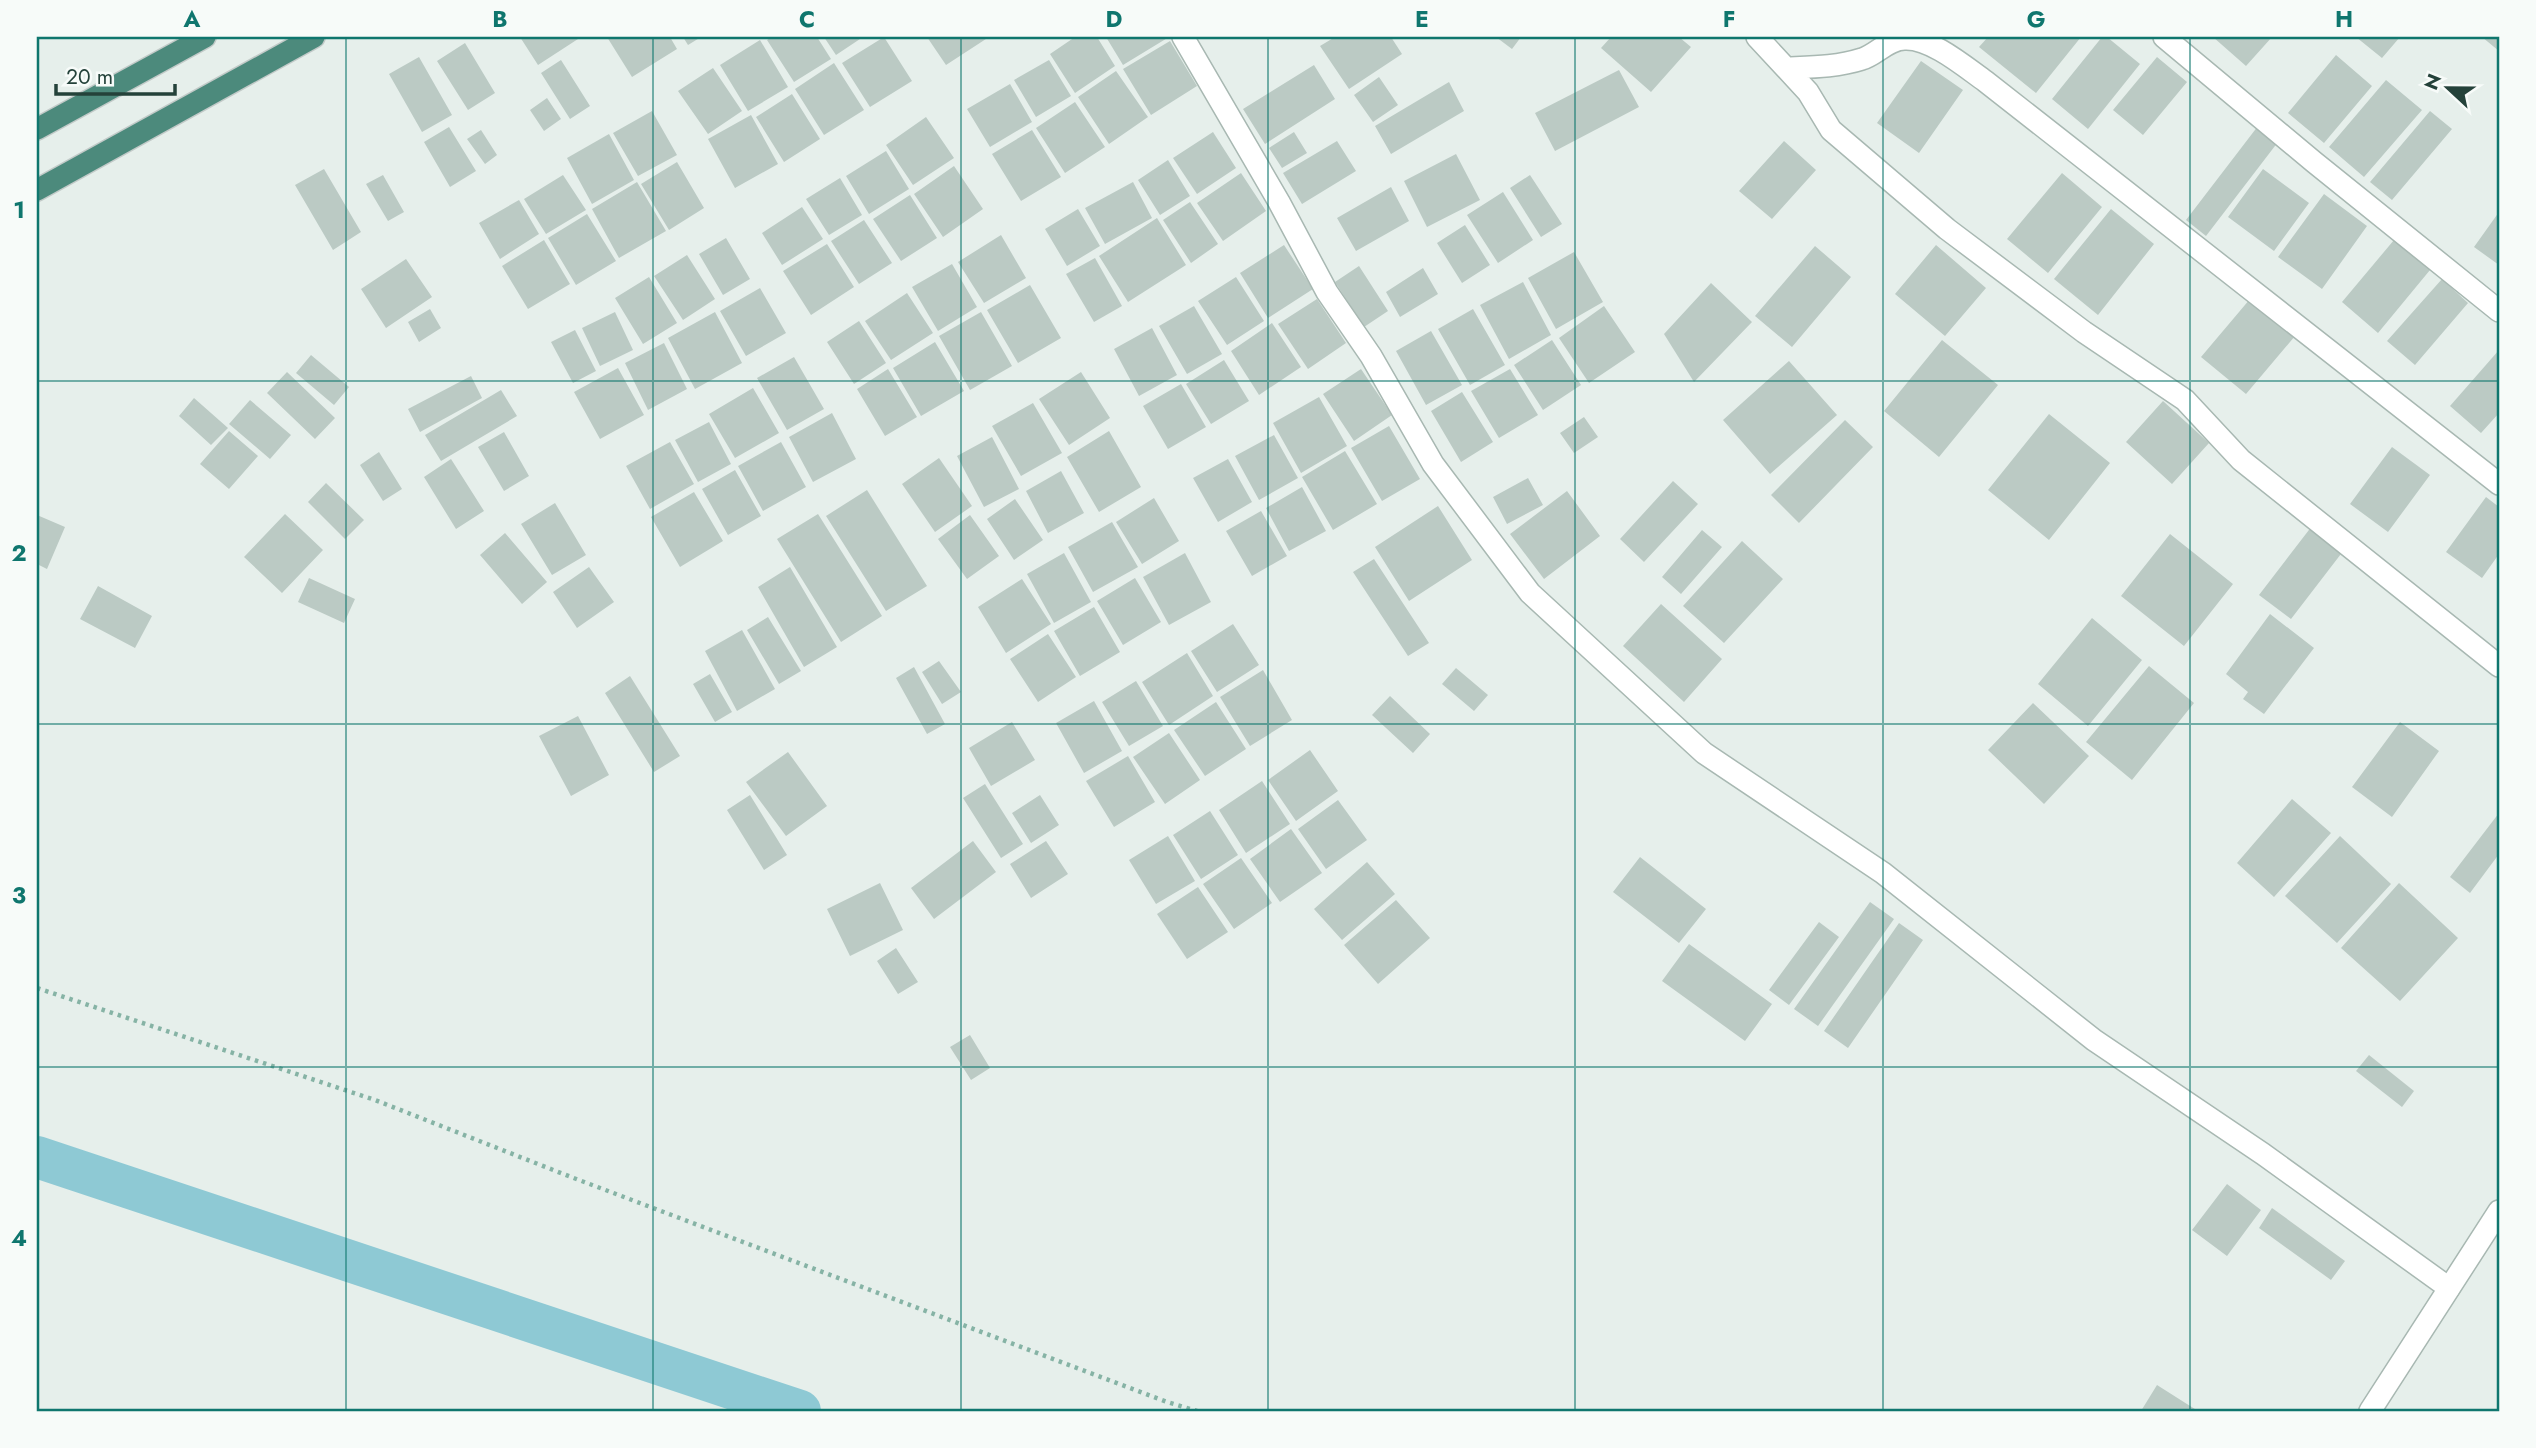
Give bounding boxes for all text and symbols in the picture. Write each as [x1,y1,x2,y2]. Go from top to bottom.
text: A [183,2,201,36]
text: B [492,2,508,36]
text: C [799,2,815,36]
text: D [1106,2,1123,36]
text: E [1415,2,1429,36]
text: F [1723,2,1735,36]
text: G [2027,2,2045,36]
text: H [2335,2,2353,36]
scale bar [56,52,175,96]
north arrow [2414,52,2484,122]
text: 20 m [66,62,113,92]
text: N [2417,70,2448,94]
text: 1 [13,193,25,227]
text: 2 [11,536,27,570]
text: 3 [12,878,26,912]
text: 4 [11,1221,27,1255]

